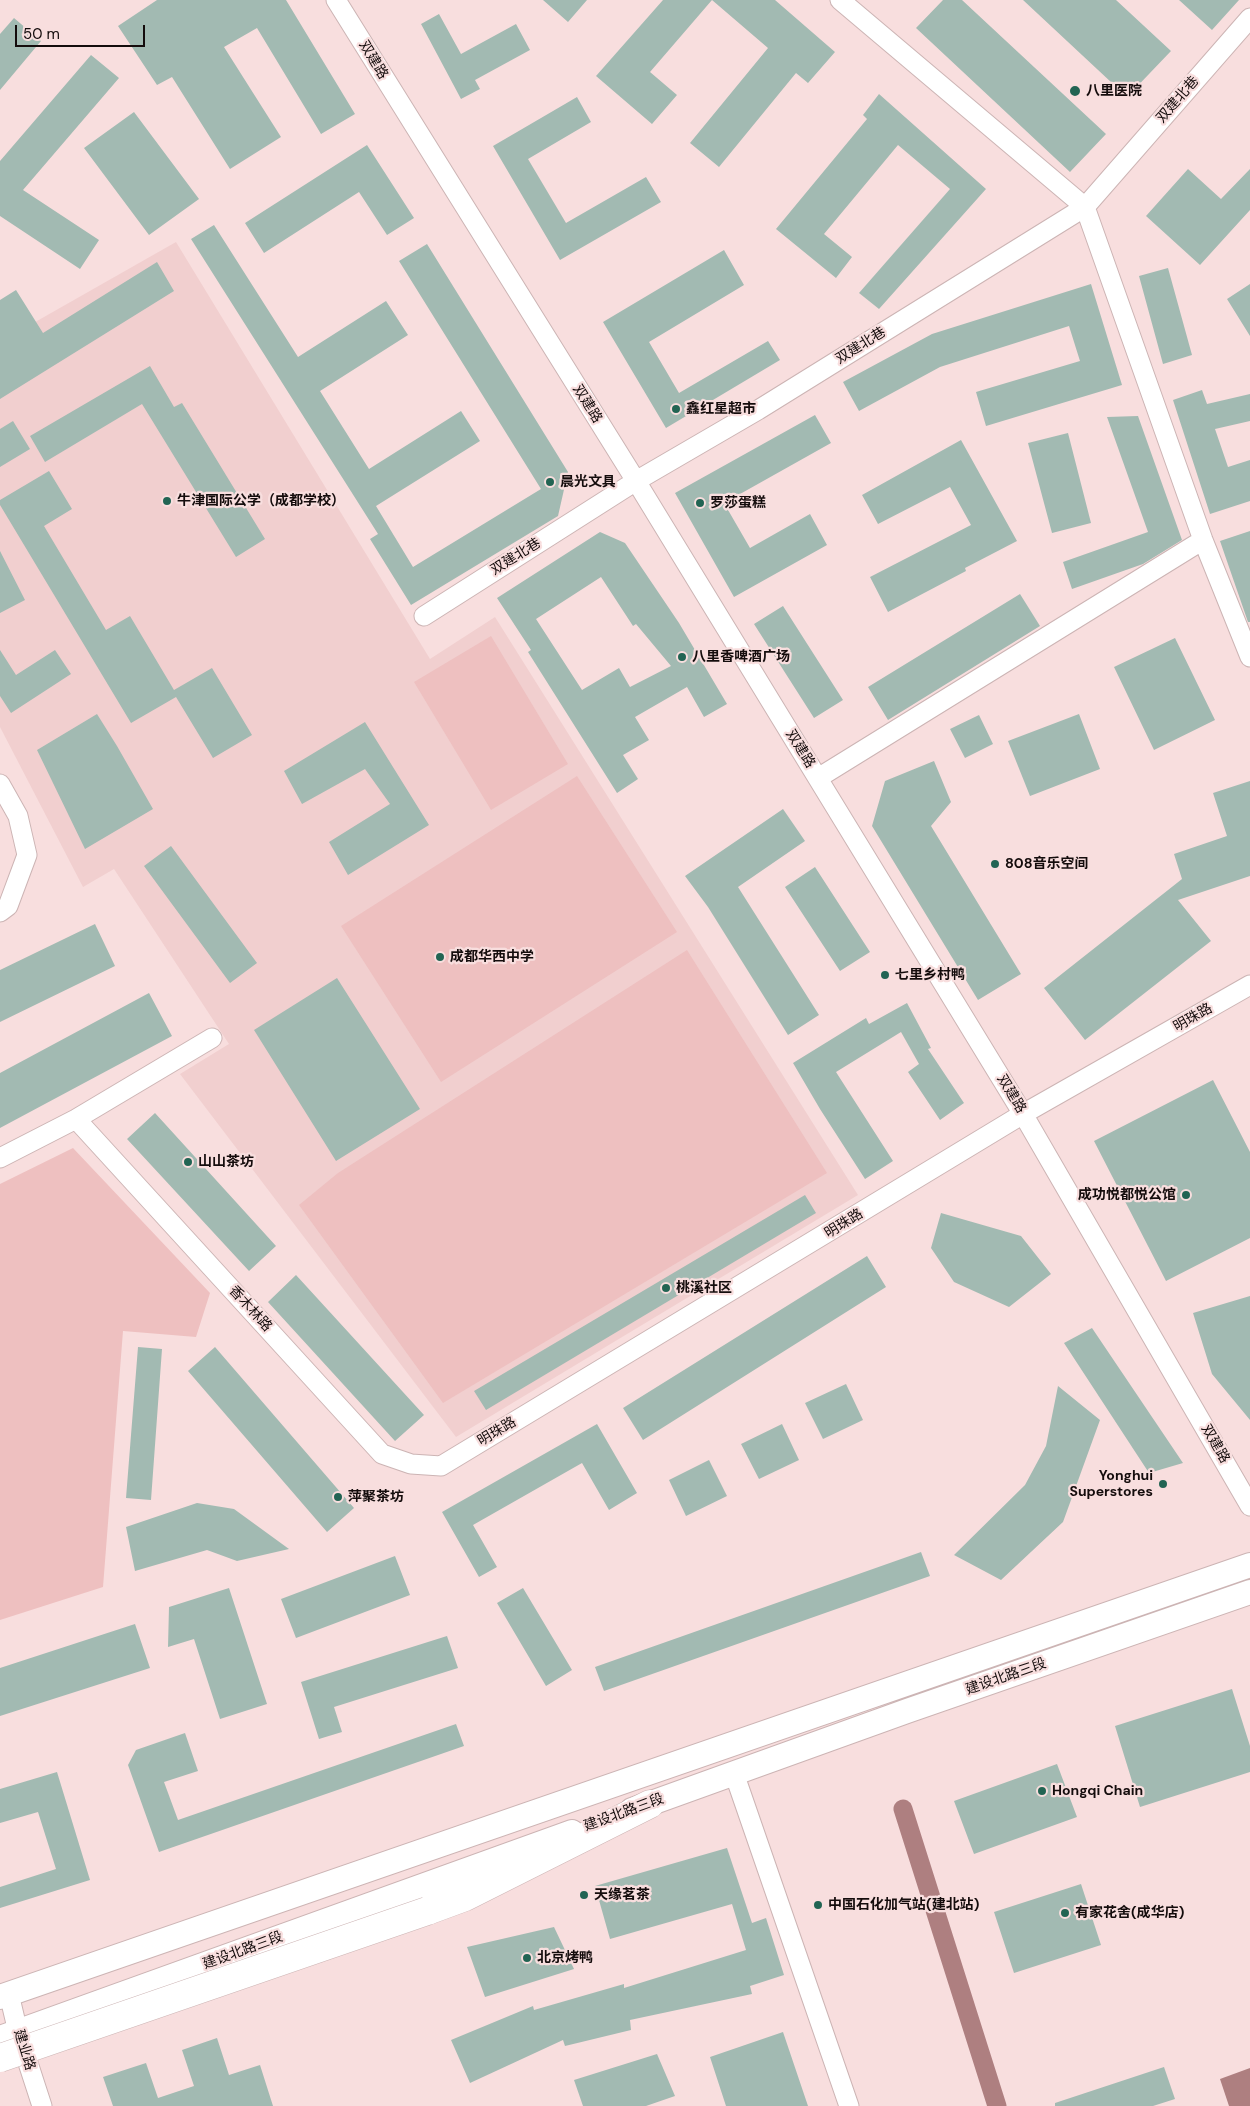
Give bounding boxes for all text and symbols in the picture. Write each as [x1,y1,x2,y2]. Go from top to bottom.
scale bar [18,15,148,47]
text: 50 m [23,24,60,44]
street label: 双建路 [355,38,391,82]
street label: 双建北巷 [1153,73,1203,127]
place label: 八里医院 [1086,83,1142,99]
marker: 八里医院 [1068,84,1082,98]
street label: 双建北巷 [833,324,889,368]
street label: 双建路 [569,382,605,426]
place label: 鑫红星超市 [686,401,756,417]
marker: 鑫红星超市 [670,403,682,415]
place label: 晨光文具 [560,474,616,490]
marker: 晨光文具 [544,476,556,488]
place label: 牛津国际公学（成都学校） [177,493,345,509]
marker: 牛津国际公学（成都学校） [161,495,173,507]
place label: 罗莎蛋糕 [710,495,766,511]
marker: 罗莎蛋糕 [694,497,706,509]
street label: 双建北巷 [488,535,544,579]
place label: 八里香啤酒广场 [692,649,790,665]
marker: 八里香啤酒广场 [676,651,688,663]
street label: 双建路 [782,727,818,771]
place label: 808音乐空间 [1005,856,1089,872]
marker: 808音乐空间 [989,858,1001,870]
place label: 成都华西中学 [450,949,534,965]
marker: 成都华西中学 [434,951,446,963]
place label: 七里乡村鸭 [895,967,965,983]
marker: 七里乡村鸭 [879,969,891,981]
street label: 明珠路 [1171,1000,1215,1036]
street label: 双建路 [993,1072,1029,1116]
place label: 山山茶坊 [198,1154,254,1170]
marker: 山山茶坊 [182,1156,194,1168]
place label: 成功悦都悦公馆 [1078,1187,1176,1203]
marker: 成功悦都悦公馆 [1180,1189,1192,1201]
street label: 明珠路 [822,1206,866,1242]
place label: 桃溪社区 [676,1280,732,1296]
marker: 桃溪社区 [660,1282,672,1294]
street label: 香木林路 [225,1283,275,1335]
street label: 明珠路 [475,1414,519,1450]
street label: 双建路 [1197,1422,1233,1466]
place label: Yonghui Superstores [1069,1468,1153,1500]
marker: Yonghui Superstores [1157,1478,1169,1490]
place label: 萍聚茶坊 [348,1489,404,1505]
marker: 萍聚茶坊 [332,1491,344,1503]
street label: 建设北路三段 [964,1655,1048,1699]
place label: Hongqi Chain [1052,1783,1143,1799]
marker: Hongqi Chain [1036,1785,1048,1797]
street label: 建设北路三段 [582,1791,666,1835]
place label: 天缘茗茶 [594,1887,650,1903]
marker: 天缘茗茶 [578,1889,590,1901]
place label: 中国石化加气站(建北站) [828,1897,979,1913]
marker: 中国石化加气站(建北站) [812,1899,824,1911]
place label: 有家花舍(成华店) [1075,1905,1184,1921]
marker: 有家花舍(成华店) [1059,1907,1071,1919]
street label: 建设北路三段 [201,1929,285,1973]
place label: 北京烤鸭 [537,1950,593,1966]
marker: 北京烤鸭 [521,1952,533,1964]
street label: 建业路 [10,2027,38,2073]

